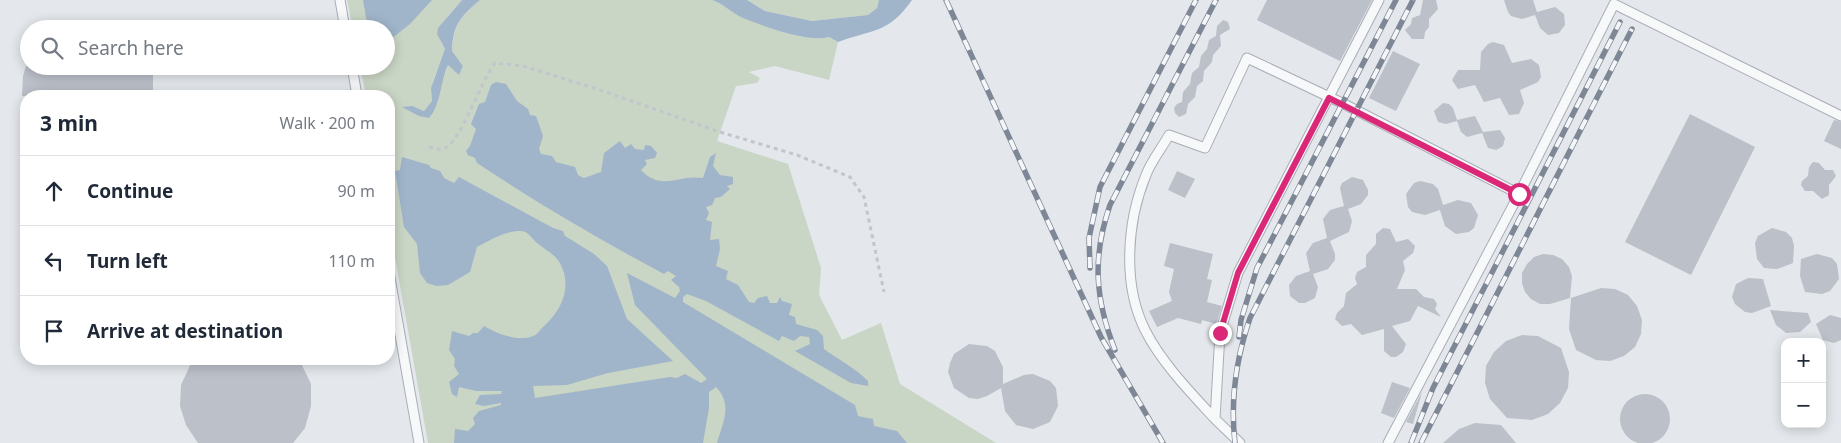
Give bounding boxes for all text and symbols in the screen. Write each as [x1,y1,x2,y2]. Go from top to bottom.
search box [20,20,395,75]
icon: search [38,34,66,62]
text: Search here [78,35,184,61]
text: 3 min [40,109,98,137]
text: Walk · 200 m [280,112,375,134]
icon: ahead [40,177,68,205]
text: Continue [87,178,173,204]
text: 90 m [338,180,375,202]
route start [1508,183,1531,206]
icon: left [40,247,68,275]
text: Turn left [87,248,168,274]
text: 110 m [328,250,375,272]
icon: arrive [40,317,68,345]
text: Arrive at destination [87,318,283,344]
route end [1209,322,1232,345]
map controls [1781,338,1826,428]
button: + [1781,338,1826,383]
button: − [1781,383,1826,428]

